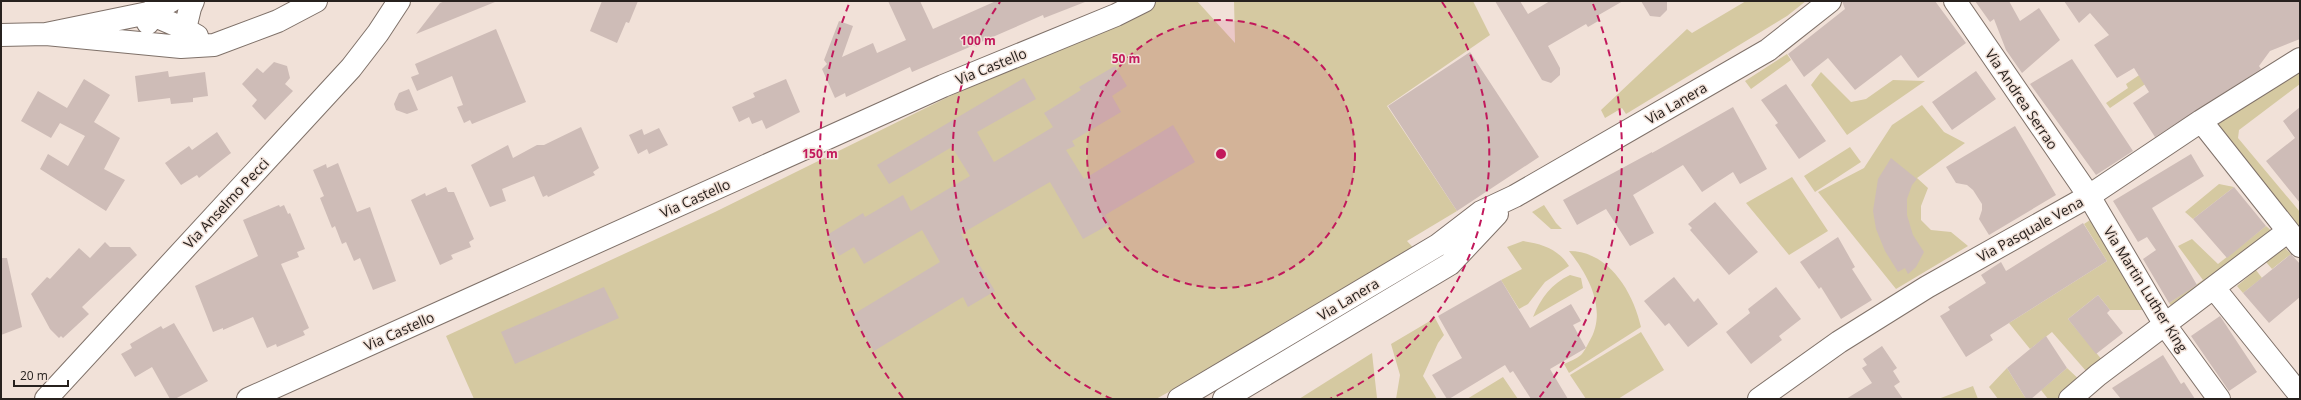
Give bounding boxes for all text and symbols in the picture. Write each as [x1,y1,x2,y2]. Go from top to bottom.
text: 100 m [960,32,996,49]
street label: Via Castello [953,43,1029,89]
street label: Via Andrea Serrao [1981,45,2063,153]
text: 50 m [1112,50,1140,67]
street label: Via Lanera [1642,78,1710,128]
text: 150 m [802,145,838,162]
centre of rings [1214,147,1228,161]
street label: Via Anselmo Pecci [179,154,273,252]
street label: Via Castello [657,174,733,222]
street label: Via Pasquale Vena [1973,192,2087,266]
street label: Via Martin Luther King [2099,222,2193,356]
street label: Via Lanera [1314,273,1382,325]
street label: Via Castello [361,307,437,355]
scale bar [14,362,68,388]
text: 20 m [20,367,48,384]

